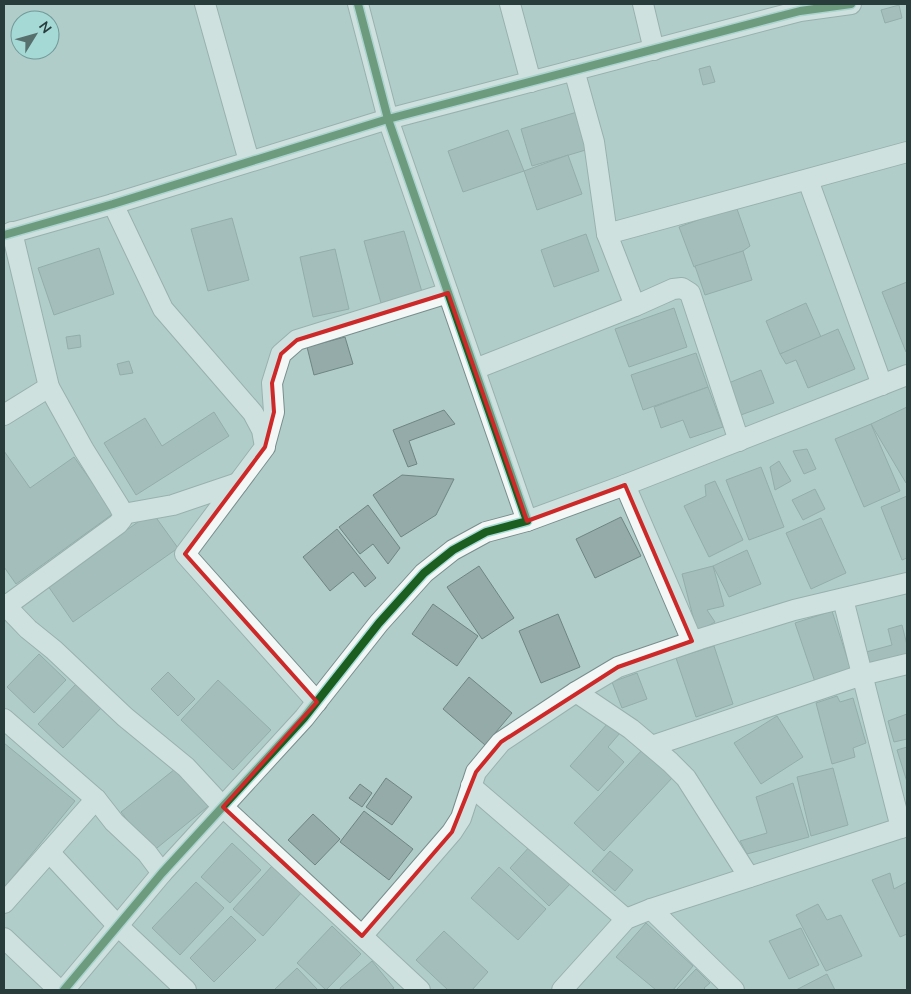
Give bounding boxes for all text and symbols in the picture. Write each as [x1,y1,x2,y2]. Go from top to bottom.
north arrow [10,10,60,60]
text: N [35,18,56,37]

